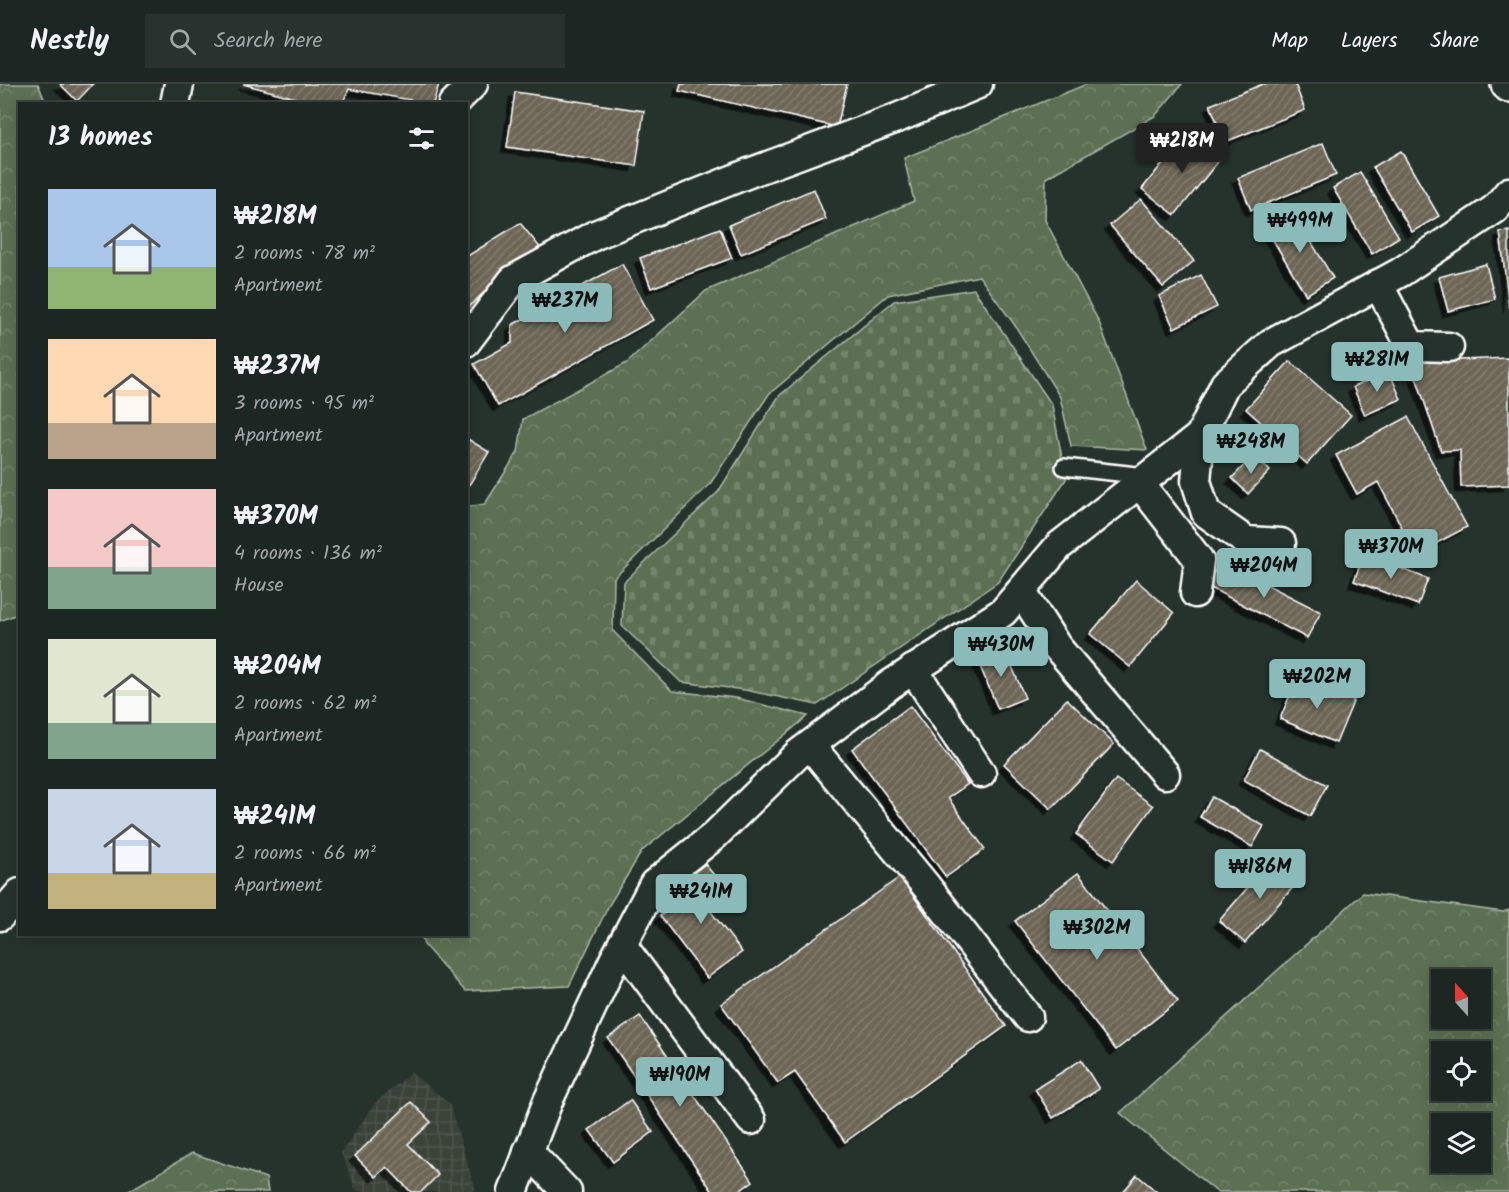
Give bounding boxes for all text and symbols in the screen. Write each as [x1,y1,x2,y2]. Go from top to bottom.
search box [145,14,565,68]
text: Nestly [30,19,109,64]
text: Search here [214,24,323,59]
icon: search [166,25,199,58]
text: Map [1271,25,1308,58]
text: Layers [1341,25,1397,58]
text: Share [1430,25,1479,58]
text: 13 homes [48,117,153,159]
icon: filters [405,122,438,155]
pin: ₩218M [1140,123,1224,174]
text: ₩218M [1150,126,1214,158]
text: ₩218M [234,196,317,238]
pin: ₩499M [1258,203,1342,254]
text: ₩499M [1267,206,1333,238]
icon: home [96,213,168,285]
text: 2 rooms · 78 m² [234,238,375,270]
text: Apartment [234,270,323,302]
pin: ₩237M [523,283,607,334]
text: ₩237M [532,286,598,318]
pin: ₩281M [1335,342,1419,393]
text: ₩281M [1345,345,1409,377]
text: ₩237M [234,346,320,388]
icon: home [96,363,168,435]
text: 3 rooms · 95 m² [234,388,374,420]
text: Apartment [234,420,323,452]
pin: ₩248M [1209,424,1293,475]
text: ₩248M [1217,427,1285,459]
text: ₩370M [234,496,318,538]
icon: home [96,513,168,585]
pin: ₩370M [1349,529,1433,580]
text: ₩370M [1359,532,1423,564]
text: 4 rooms · 136 m² [234,538,382,570]
pin: ₩204M [1222,548,1306,599]
text: ₩204M [1231,551,1297,583]
text: House [234,570,284,602]
pin: ₩430M [959,627,1043,678]
text: ₩430M [968,630,1034,662]
text: ₩204M [234,646,321,688]
pin: ₩202M [1275,659,1359,710]
text: ₩202M [1283,662,1351,694]
icon: home [96,663,168,735]
text: 2 rooms · 62 m² [234,688,376,720]
text: Apartment [234,720,323,752]
text: ₩241M [234,796,315,838]
icon: home [96,813,168,885]
text: 2 rooms · 66 m² [234,838,376,870]
pin: ₩186M [1218,849,1302,900]
text: ₩186M [1229,852,1291,884]
text: Apartment [234,870,323,902]
pin: ₩241M [659,874,743,925]
text: ₩241M [670,877,732,909]
pin: ₩302M [1055,910,1139,961]
text: ₩302M [1064,913,1130,945]
north arrow [1431,969,1491,1029]
map controls [1431,969,1491,1173]
button: locate [1431,1041,1491,1101]
pin: ₩190M [638,1057,722,1108]
text: ₩190M [650,1060,710,1092]
button: layers [1431,1113,1491,1173]

